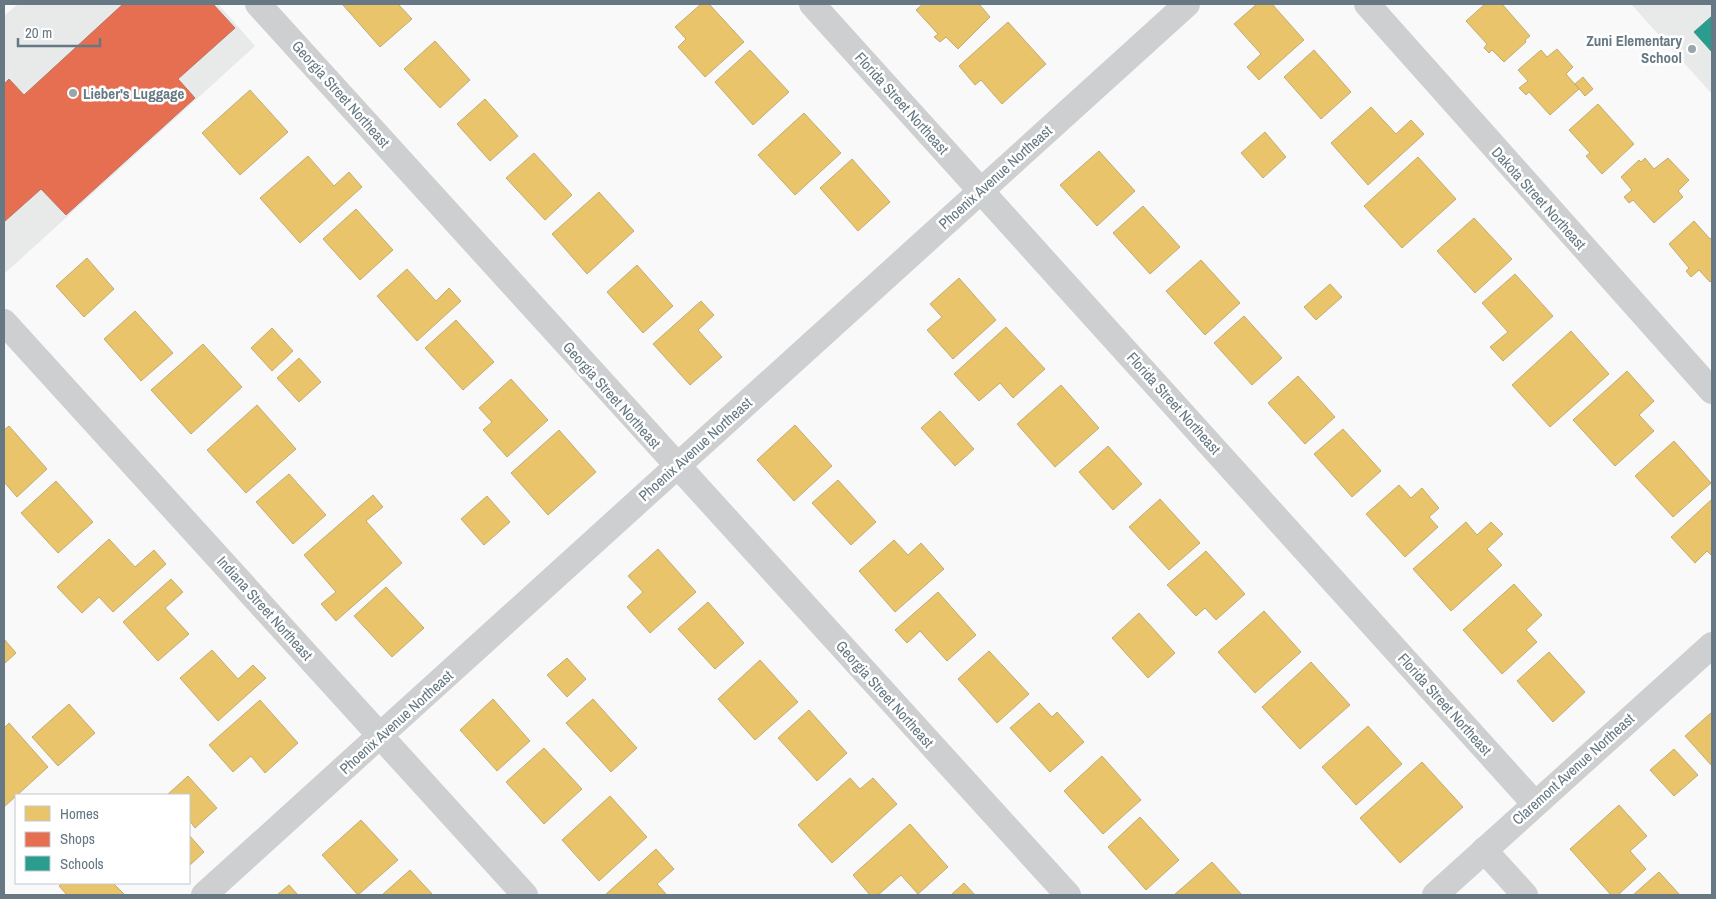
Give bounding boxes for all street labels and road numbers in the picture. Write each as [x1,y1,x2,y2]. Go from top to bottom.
street label: Georgia Street Northeast [287,36,395,153]
street label: Florida Street Northeast [850,47,954,159]
street label: Phoenix Avenue Northeast [934,120,1057,234]
street label: Dakota Street Northeast [1487,142,1591,254]
street label: Georgia Street Northeast [558,337,666,454]
street label: Florida Street Northeast [1122,347,1226,459]
street label: Phoenix Avenue Northeast [634,392,757,506]
street label: Indiana Street Northeast [212,551,318,665]
street label: Georgia Street Northeast [831,636,939,753]
street label: Florida Street Northeast [1393,648,1497,760]
street label: Phoenix Avenue Northeast [335,665,458,779]
street label: Claremont Avenue Northeast [1507,708,1639,830]

